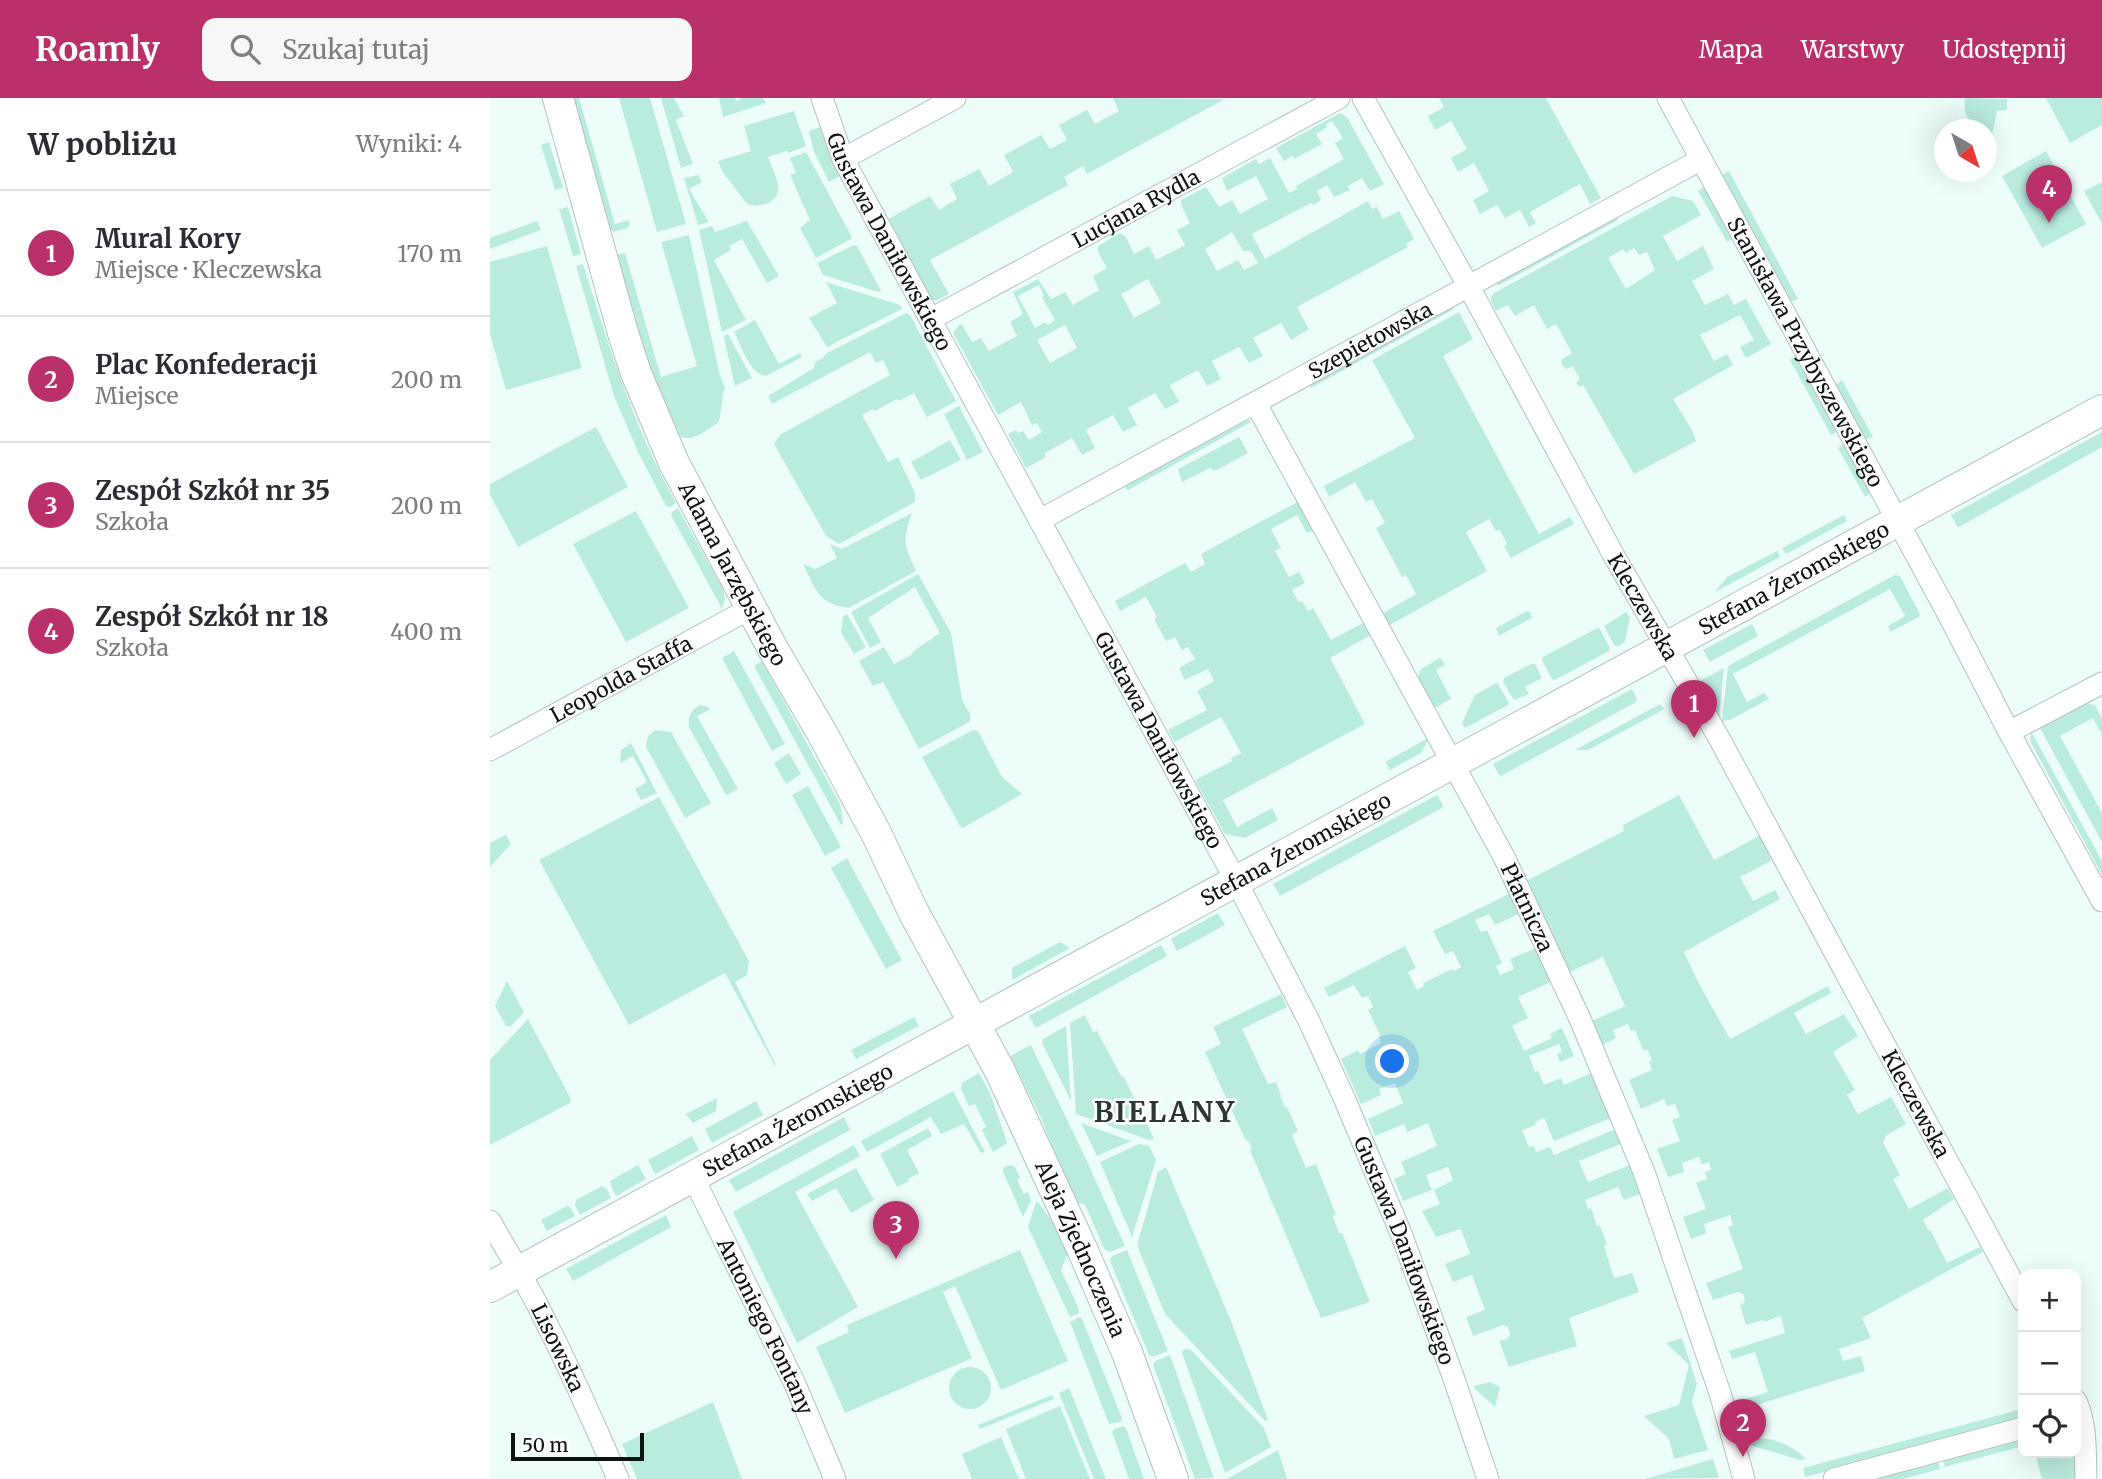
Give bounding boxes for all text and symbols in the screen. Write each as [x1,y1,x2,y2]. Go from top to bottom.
search box [202,18,692,81]
text: Roamly [35,29,160,70]
icon: search [226,30,264,68]
text: Szukaj tutaj [282,33,430,66]
text: Mapa [1699,34,1763,65]
text: Warstwy [1801,34,1904,65]
text: Udostępnij [1942,34,2067,65]
north arrow [1934,119,1997,182]
text: W pobliżu [28,125,177,163]
text: Wyniki: 4 [356,129,462,158]
street label: Gustawa Daniłowskiego [821,129,958,355]
street label: Lucjana Rydla [1067,163,1204,253]
pin: 4 [2026,165,2072,223]
street label: Stanisława Przybyszewskiego [1722,212,1890,492]
text: Mural Kory [95,222,241,255]
text: 1 [46,239,56,268]
text: 170 m [397,239,462,268]
text: Miejsce · Kleczewska [95,255,322,284]
street label: Szepietowska [1303,295,1437,385]
text: Plac Konfederacji [95,348,318,381]
text: 2 [44,365,58,394]
text: 200 m [391,365,462,394]
text: Miejsce [95,381,179,410]
text: Zespół Szkół nr 35 [95,474,330,507]
street label: Adama Jarzębskiego [672,476,793,671]
text: 3 [44,491,58,520]
text: 200 m [391,491,462,520]
text: Szkoła [95,507,169,536]
street label: Stefana Żeromskiego [1694,515,1894,641]
street label: Kleczewska [1602,549,1685,665]
text: Zespół Szkół nr 18 [95,600,329,633]
text: 4 [44,617,58,646]
text: 400 m [390,617,462,646]
street label: Gustawa Daniłowskiego [1089,627,1229,853]
street label: Leopolda Staffa [545,629,697,728]
text: Szkoła [95,633,169,662]
pin: 1 [1671,680,1717,738]
street label: Stefana Żeromskiego [1195,786,1396,912]
street label: Płatnicza [1495,859,1560,956]
your location [1375,1044,1409,1078]
street label: Kleczewska [1876,1045,1957,1162]
street label: Stefana Żeromskiego [697,1057,897,1183]
district label: BIELANY [1094,1094,1236,1130]
street label: Gustawa Daniłowskiego [1348,1132,1461,1368]
street label: Aleja Zjednoczenia [1029,1155,1132,1341]
pin: 3 [873,1201,919,1259]
street label: Antoniego Fontany [711,1232,820,1419]
map controls [2018,1269,2081,1458]
button: + [2018,1269,2081,1332]
street label: Lisowska [526,1299,591,1396]
button: − [2018,1332,2081,1395]
button: locate [2018,1395,2081,1458]
pin: 2 [1720,1399,1766,1457]
scale bar [511,1430,644,1462]
text: 50 m [522,1433,568,1457]

